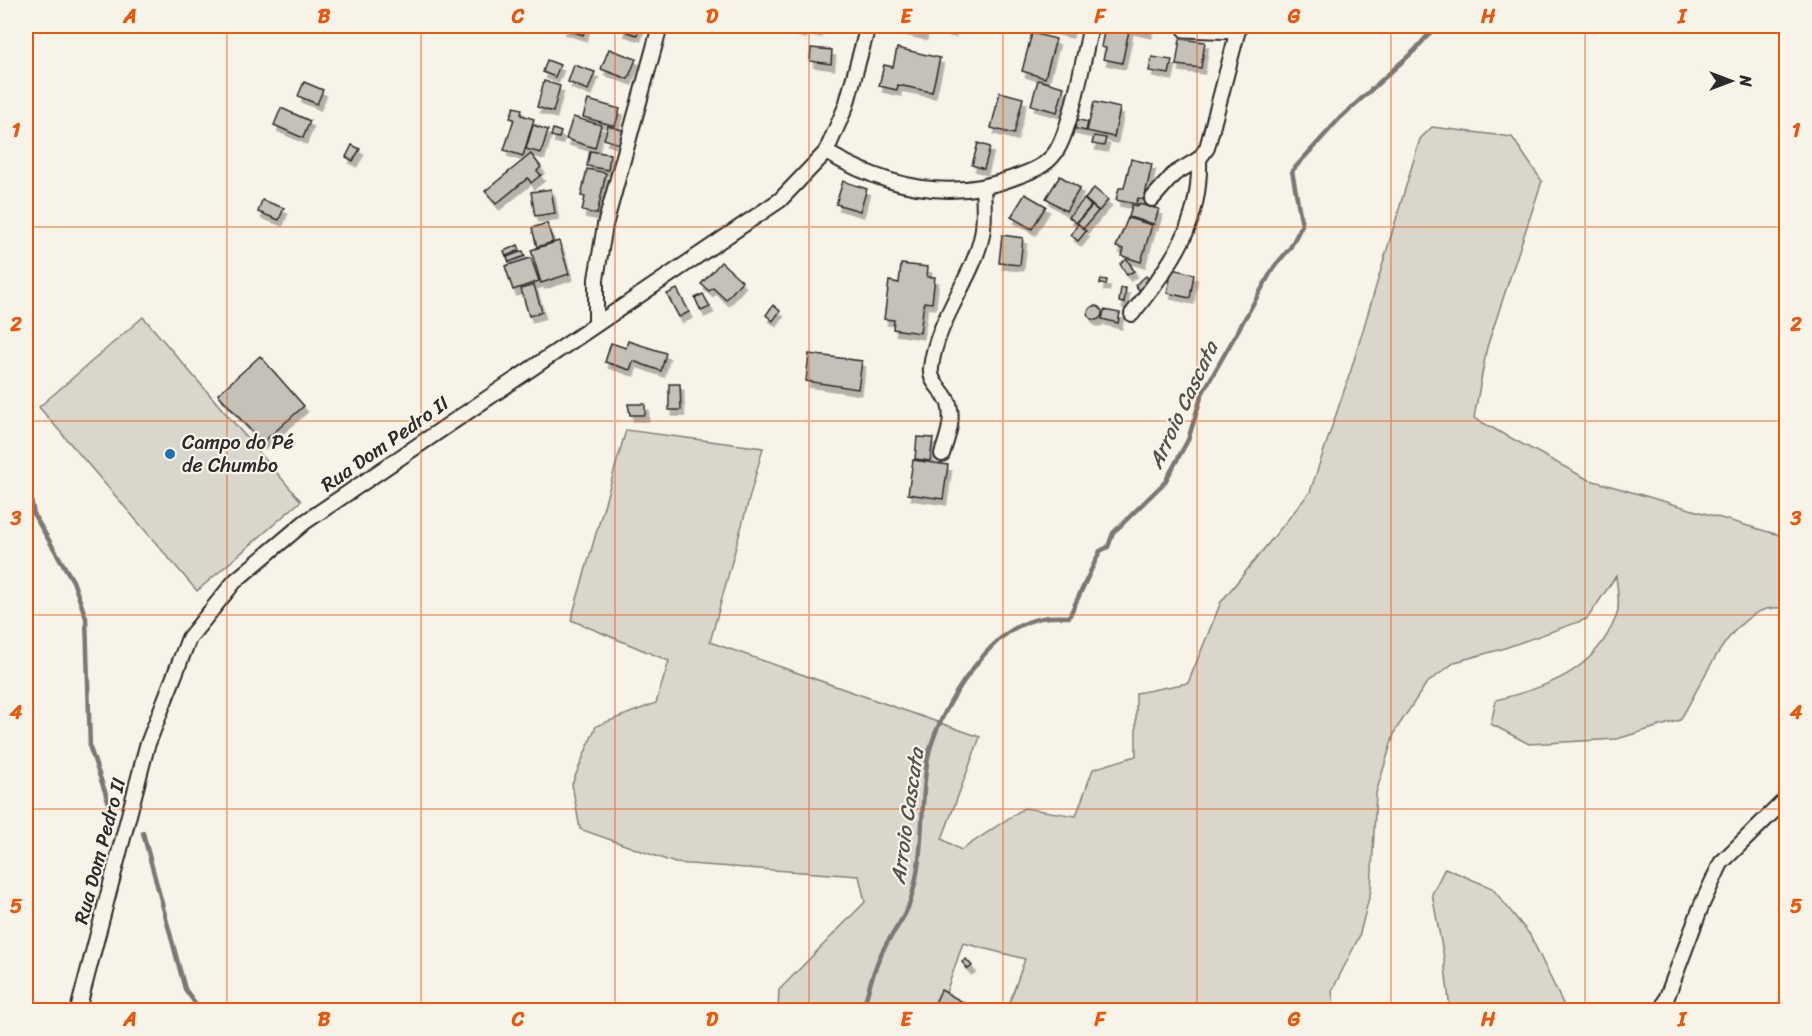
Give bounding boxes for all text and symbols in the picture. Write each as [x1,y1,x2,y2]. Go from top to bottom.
text: A [122,0,137,34]
text: B [318,0,331,34]
text: C [511,0,525,34]
text: D [706,0,719,34]
text: E [900,0,913,34]
text: F [1094,0,1107,34]
text: G [1287,0,1301,34]
text: H [1480,0,1496,34]
text: I [1677,0,1688,34]
north arrow [1701,51,1761,111]
text: N [1731,74,1760,87]
text: 1 [12,113,21,148]
text: 1 [1792,113,1801,148]
text: 2 [9,307,22,342]
text: 2 [1789,307,1802,342]
water label: Arroio Cascata [1136,333,1230,476]
street label: Rua Dom Pedro II [313,387,457,501]
place label: Campo do Pé de Chumbo [182,425,294,483]
marker: Campo do Pé de Chumbo [163,447,177,461]
text: 3 [10,501,22,536]
text: 3 [1790,501,1802,536]
text: 4 [9,695,23,730]
text: 4 [1789,695,1803,730]
water label: Arroio Cascata [879,743,936,887]
street label: Rua Dom Pedro II [64,774,136,928]
text: 5 [10,889,22,924]
text: 5 [1790,889,1802,924]
text: A [122,1002,137,1036]
text: B [318,1002,331,1036]
text: C [511,1002,525,1036]
text: D [706,1002,719,1036]
text: E [900,1002,913,1036]
text: F [1094,1002,1107,1036]
text: G [1287,1002,1301,1036]
text: H [1480,1002,1496,1036]
text: I [1677,1002,1688,1036]

